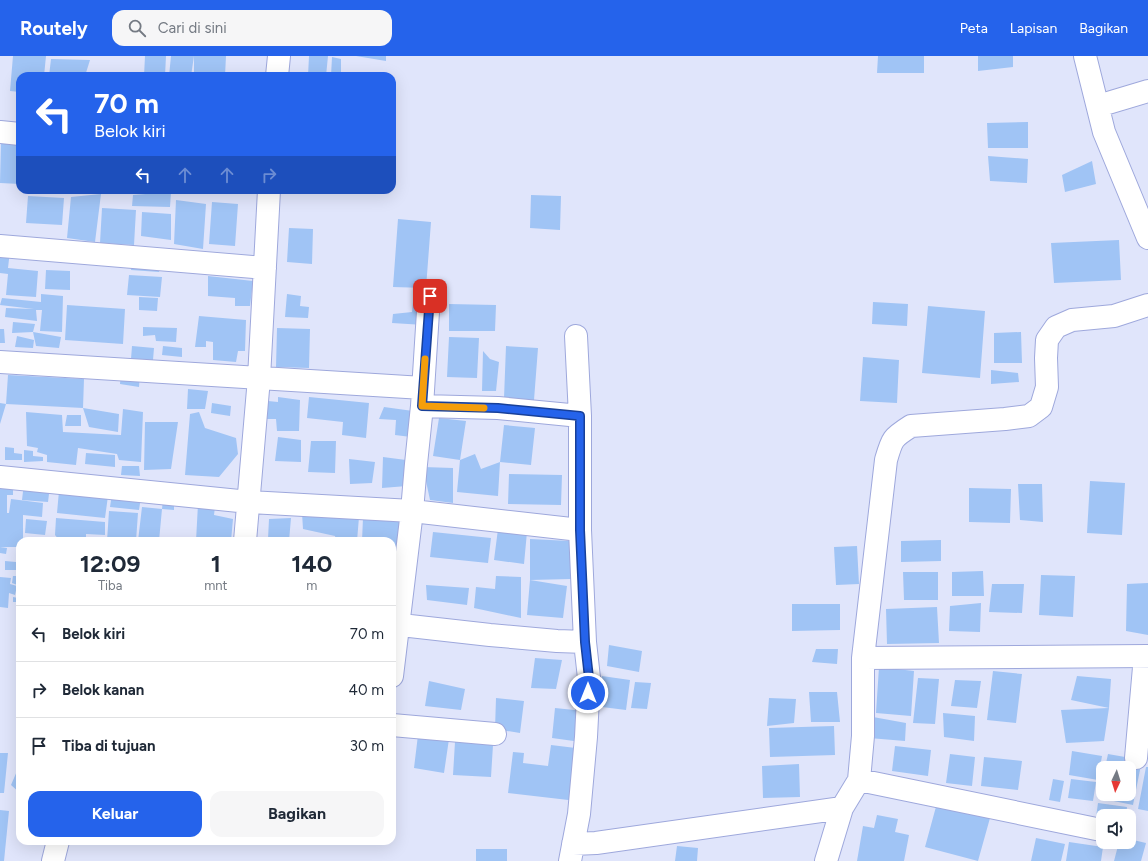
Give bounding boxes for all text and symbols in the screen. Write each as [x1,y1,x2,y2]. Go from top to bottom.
search box [112,10,392,46]
text: Routely [20,17,88,40]
icon: search [126,17,148,39]
text: Cari di sini [158,19,227,37]
text: Peta [960,20,988,37]
text: Lapisan [1010,20,1057,37]
text: Bagikan [1079,20,1128,37]
text: 70 m [94,86,159,120]
icon: left [28,88,80,140]
text: Belok kiri [94,120,166,142]
icon: left [132,164,154,186]
icon: ahead [174,164,196,186]
icon: ahead [216,164,238,186]
icon: right [258,164,280,186]
pin [413,279,447,313]
icon: arrive [419,285,441,307]
text: 12:09 [80,549,141,578]
text: 1 [211,549,221,578]
text: 140 [291,549,332,578]
text: Tiba [98,578,122,593]
text: mnt [204,578,228,593]
text: m [306,578,317,593]
icon: left [28,623,50,645]
text: Belok kiri [62,625,125,643]
text: 70 m [350,625,384,643]
position arrow [567,672,609,714]
icon: right [28,679,50,701]
text: Belok kanan [62,681,144,699]
text: 40 m [349,681,384,699]
icon: arrive [28,735,50,757]
text: Tiba di tujuan [62,737,156,755]
text: 30 m [350,737,384,755]
north arrow [1096,761,1136,801]
map controls [1096,761,1136,849]
button: Keluar [28,791,202,837]
button: Bagikan [210,791,384,837]
button: sound [1096,809,1136,849]

